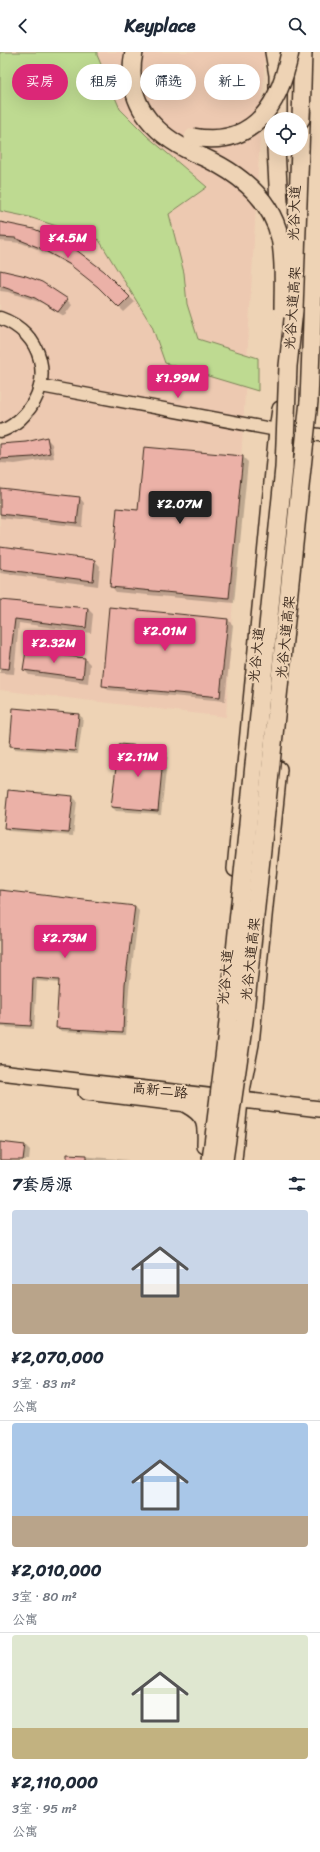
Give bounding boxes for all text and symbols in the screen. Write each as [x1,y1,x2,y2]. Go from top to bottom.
text: Keyplace [125,10,195,42]
icon: back [12,15,34,37]
icon: search [286,15,308,37]
chip: 买房 [12,64,68,100]
chip: 租房 [76,64,132,100]
chip: 筛选 [140,64,196,100]
chip: 新上 [204,64,260,100]
map controls [264,112,308,156]
button: locate [264,112,308,156]
street label: 光谷大道 [281,185,308,241]
pin: ¥4.5M [40,225,96,259]
text: ¥4.5M [49,226,87,249]
street label: 光谷大道高架 [277,265,308,351]
pin: ¥1.99M [145,365,211,399]
text: ¥1.99M [156,366,200,389]
pin: ¥2.07M [147,491,213,525]
text: ¥2.07M [158,492,202,515]
street label: 光谷大道高架 [269,594,302,680]
pin: ¥2.01M [132,618,198,652]
text: ¥2.01M [143,619,187,642]
street label: 光谷大道 [241,626,272,684]
pin: ¥2.32M [21,630,87,664]
text: ¥2.32M [32,631,76,654]
pin: ¥2.11M [105,744,171,778]
text: ¥2.11M [118,745,158,768]
street label: 光谷大道高架 [234,916,267,1002]
pin: ¥2.73M [32,925,98,959]
text: ¥2.73M [43,926,87,949]
street label: 光谷大道 [211,948,240,1006]
street label: 高新二路 [131,1075,189,1106]
text: 7套房源 [12,1169,73,1199]
icon: filters [286,1173,308,1195]
icon: home [124,1236,196,1308]
text: ¥2,070,000 [12,1342,104,1372]
text: 3室 · 83 m² [12,1372,76,1395]
text: 公寓 [12,1395,38,1418]
icon: home [124,1449,196,1521]
text: ¥2,010,000 [12,1555,101,1585]
text: 3室 · 80 m² [12,1585,77,1608]
text: 公寓 [12,1608,38,1631]
icon: home [124,1661,196,1733]
text: ¥2,110,000 [12,1767,98,1797]
text: 3室 · 95 m² [12,1797,77,1820]
text: 公寓 [12,1820,38,1843]

